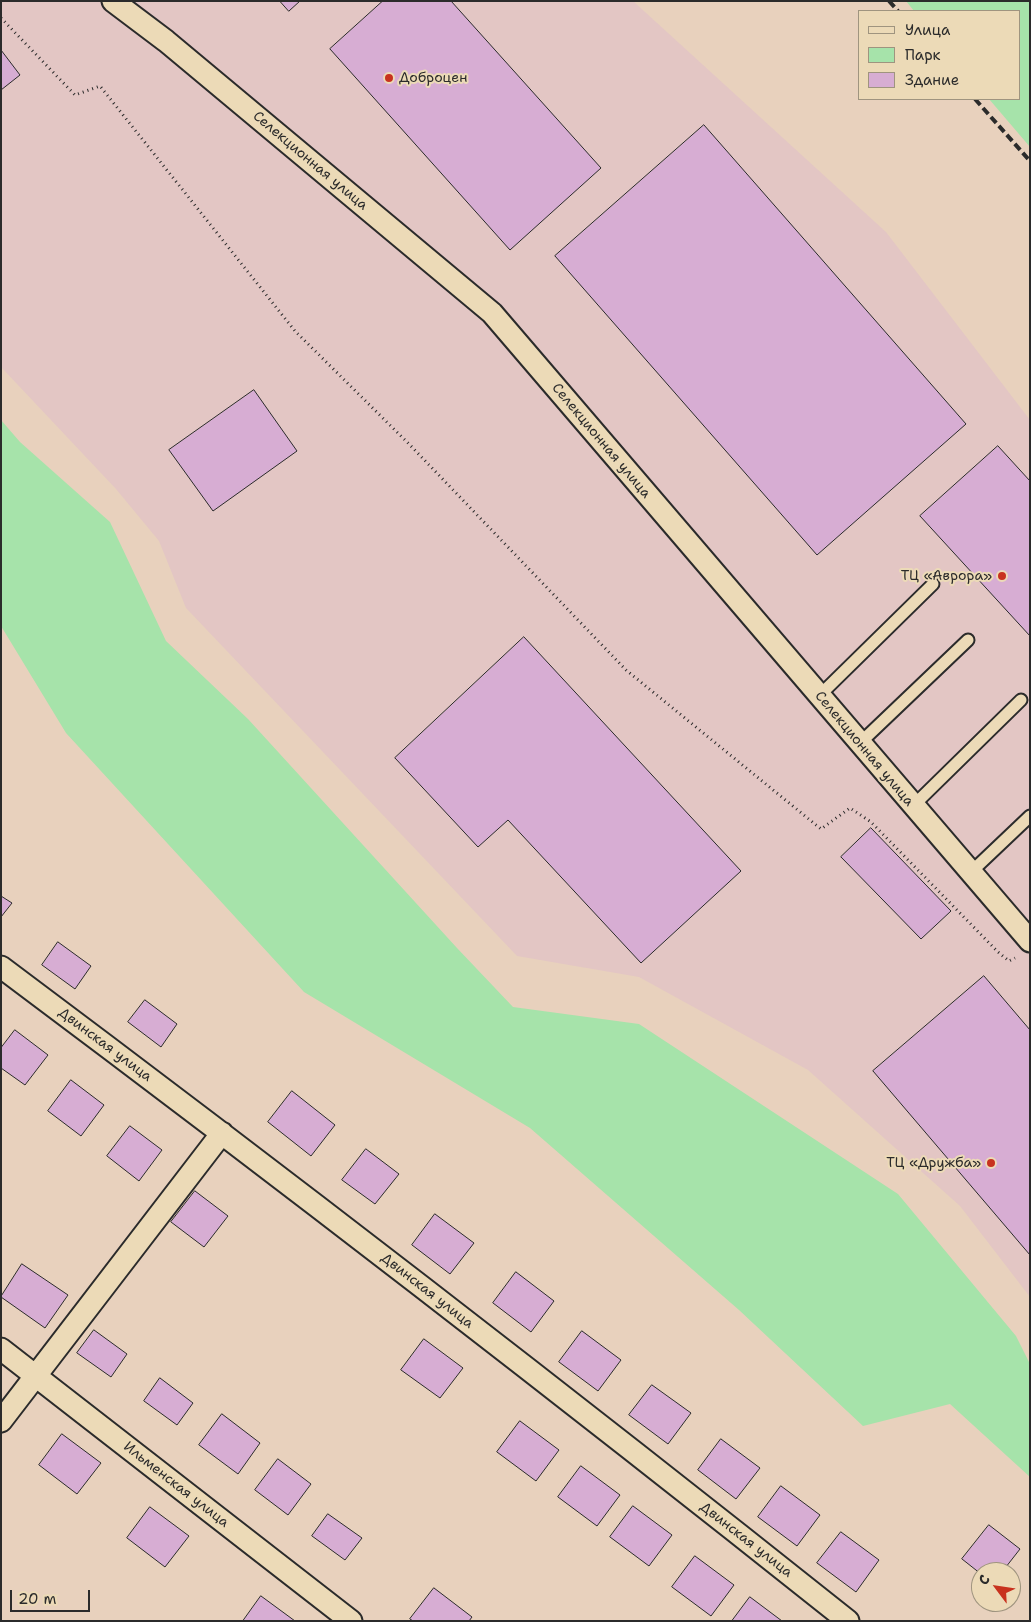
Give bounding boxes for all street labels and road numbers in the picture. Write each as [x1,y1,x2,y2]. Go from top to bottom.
street label: Селекционная улица [249,108,371,214]
street label: Селекционная улица [548,380,654,502]
street label: Селекционная улица [811,688,917,810]
street label: Двинская улица [55,1004,155,1086]
street label: Двинская улица [377,1250,477,1332]
street label: Ильменская улица [120,1439,232,1531]
street label: Двинская улица [696,1499,796,1581]

